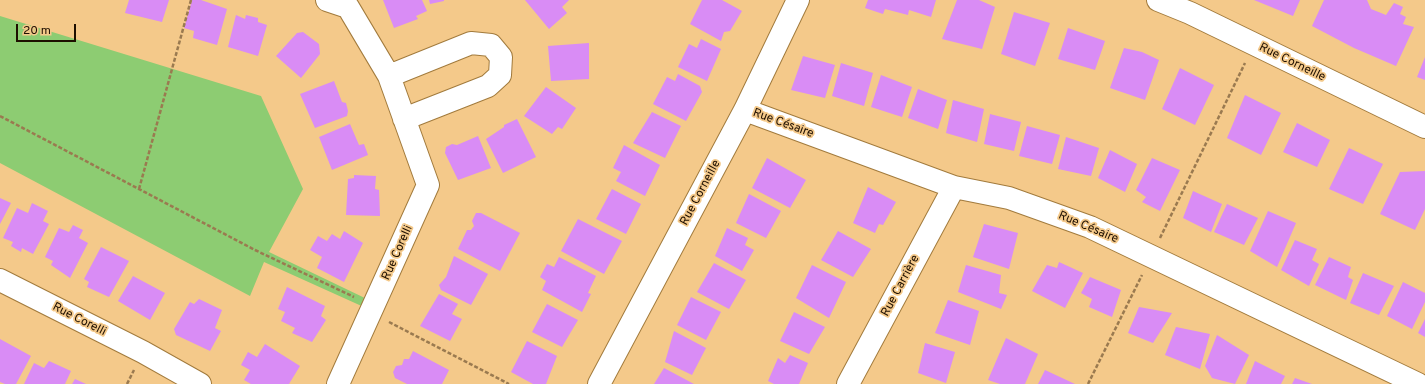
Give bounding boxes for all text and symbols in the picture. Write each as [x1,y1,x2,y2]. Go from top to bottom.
scale bar [18,16,78,42]
text: 20 m [23,23,51,39]
street label: Rue Corneille [1256,41,1328,85]
street label: Rue Césaire [751,106,815,142]
street label: Rue Corneille [678,158,724,228]
street label: Rue Césaire [1056,209,1120,247]
street label: Rue Corelli [380,223,416,283]
street label: Rue Carrière [879,253,923,319]
street label: Rue Corelli [50,300,108,340]

